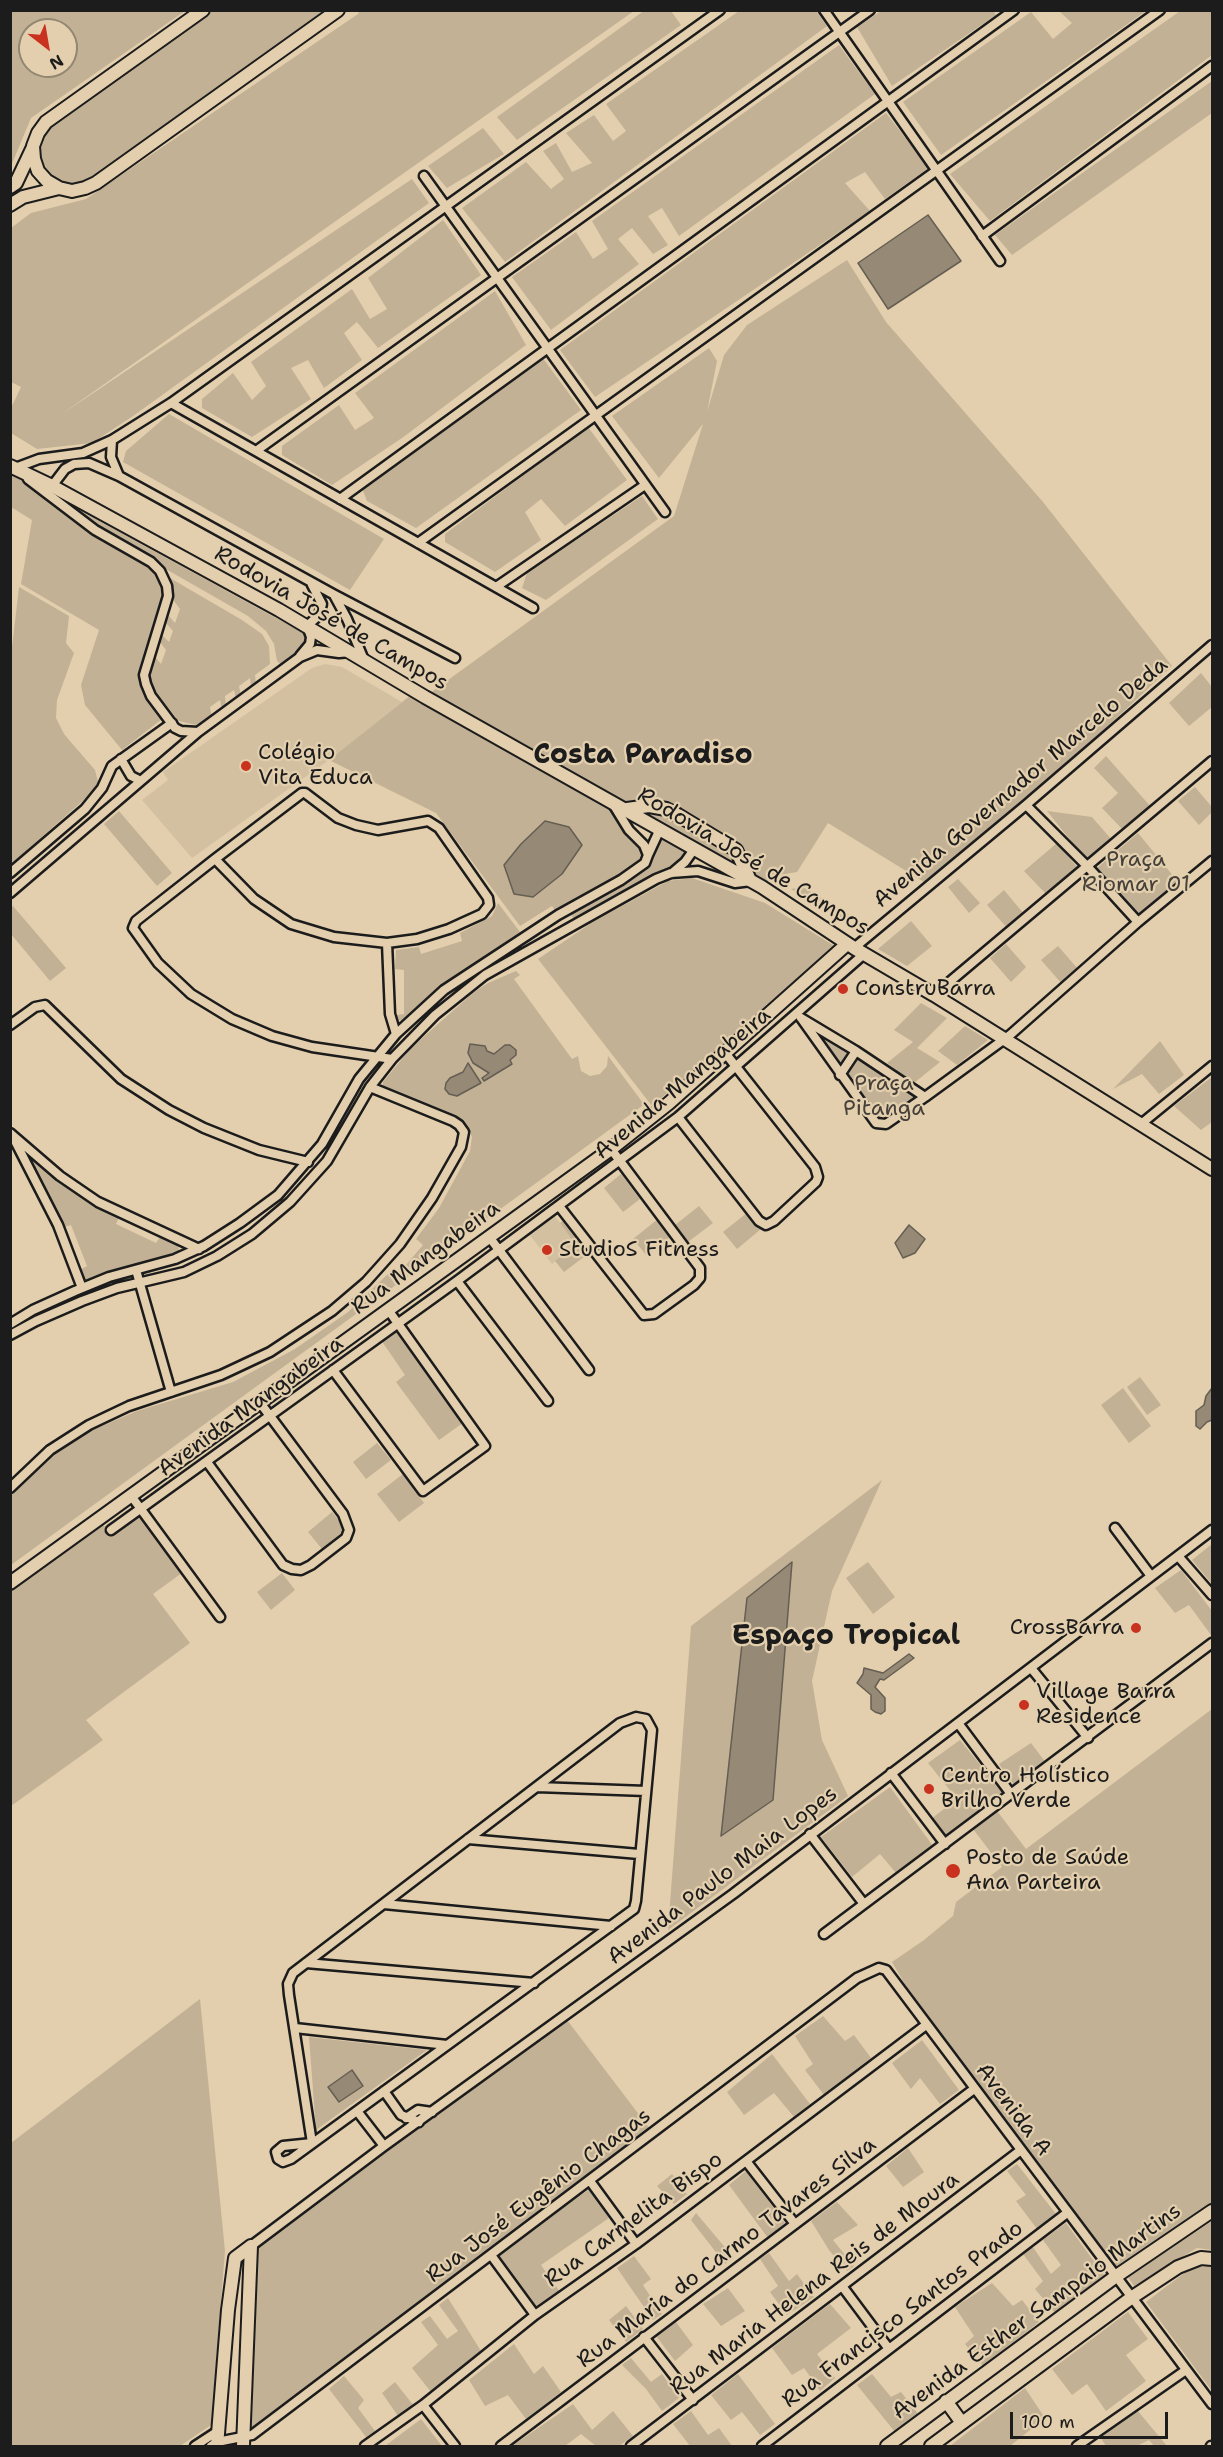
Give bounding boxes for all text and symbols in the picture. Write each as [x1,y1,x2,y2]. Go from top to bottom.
north arrow [18,18,78,78]
text: N [46,50,67,74]
street label: Rodovia José de Campos [209,541,453,697]
street label: Avenida Governador Marcelo Deda [869,652,1173,914]
district label: Costa Paradiso [533,739,753,773]
place label: Colégio Vita Educa [258,740,373,792]
marker: Colégio Vita Educa [239,759,253,773]
street label: Rodovia José de Campos [632,782,874,942]
park label: Praça Riomar 01 [1082,847,1190,898]
place label: ConstruBarra [855,976,995,1002]
marker: ConstruBarra [836,982,850,996]
street label: Avenida Mangabeira [589,1002,777,1166]
park label: Praça Pitanga [843,1071,925,1122]
street label: Rua Mangabeira [347,1195,505,1321]
place label: StudioS Fitness [559,1237,719,1263]
marker: StudioS Fitness [540,1243,554,1257]
street label: Avenida Mangabeira [153,1331,349,1483]
place label: CrossBarra [1010,1615,1124,1641]
district label: Espaço Tropical [732,1620,960,1654]
marker: CrossBarra [1129,1621,1143,1635]
place label: Village Barra Residence [1036,1679,1175,1730]
marker: Village Barra Residence [1017,1698,1031,1712]
place label: Centro Holístico Brilho Verde [941,1763,1110,1814]
street label: Avenida Paulo Maia Lopes [603,1781,843,1971]
marker: Centro Holístico Brilho Verde [922,1782,936,1796]
place label: Posto de Saúde Ana Parteira [966,1845,1129,1897]
marker: Posto de Saúde Ana Parteira [944,1862,962,1880]
street label: Avenida A [969,2058,1057,2162]
street label: Rua José Eugênio Chagas [422,2103,656,2289]
street label: Rua Maria do Carmo Tavares Silva [572,2132,882,2374]
street label: Rua Carmelita Bispo [540,2147,728,2293]
street label: Rua Maria Helena Reis de Moura [665,2167,965,2401]
street label: Avenida Esther Sampaio Martins [887,2198,1187,2426]
street label: Rua Francisco Santos Prado [777,2216,1029,2414]
scale bar [1013,2400,1170,2438]
text: 100 m [1021,2410,1075,2434]

